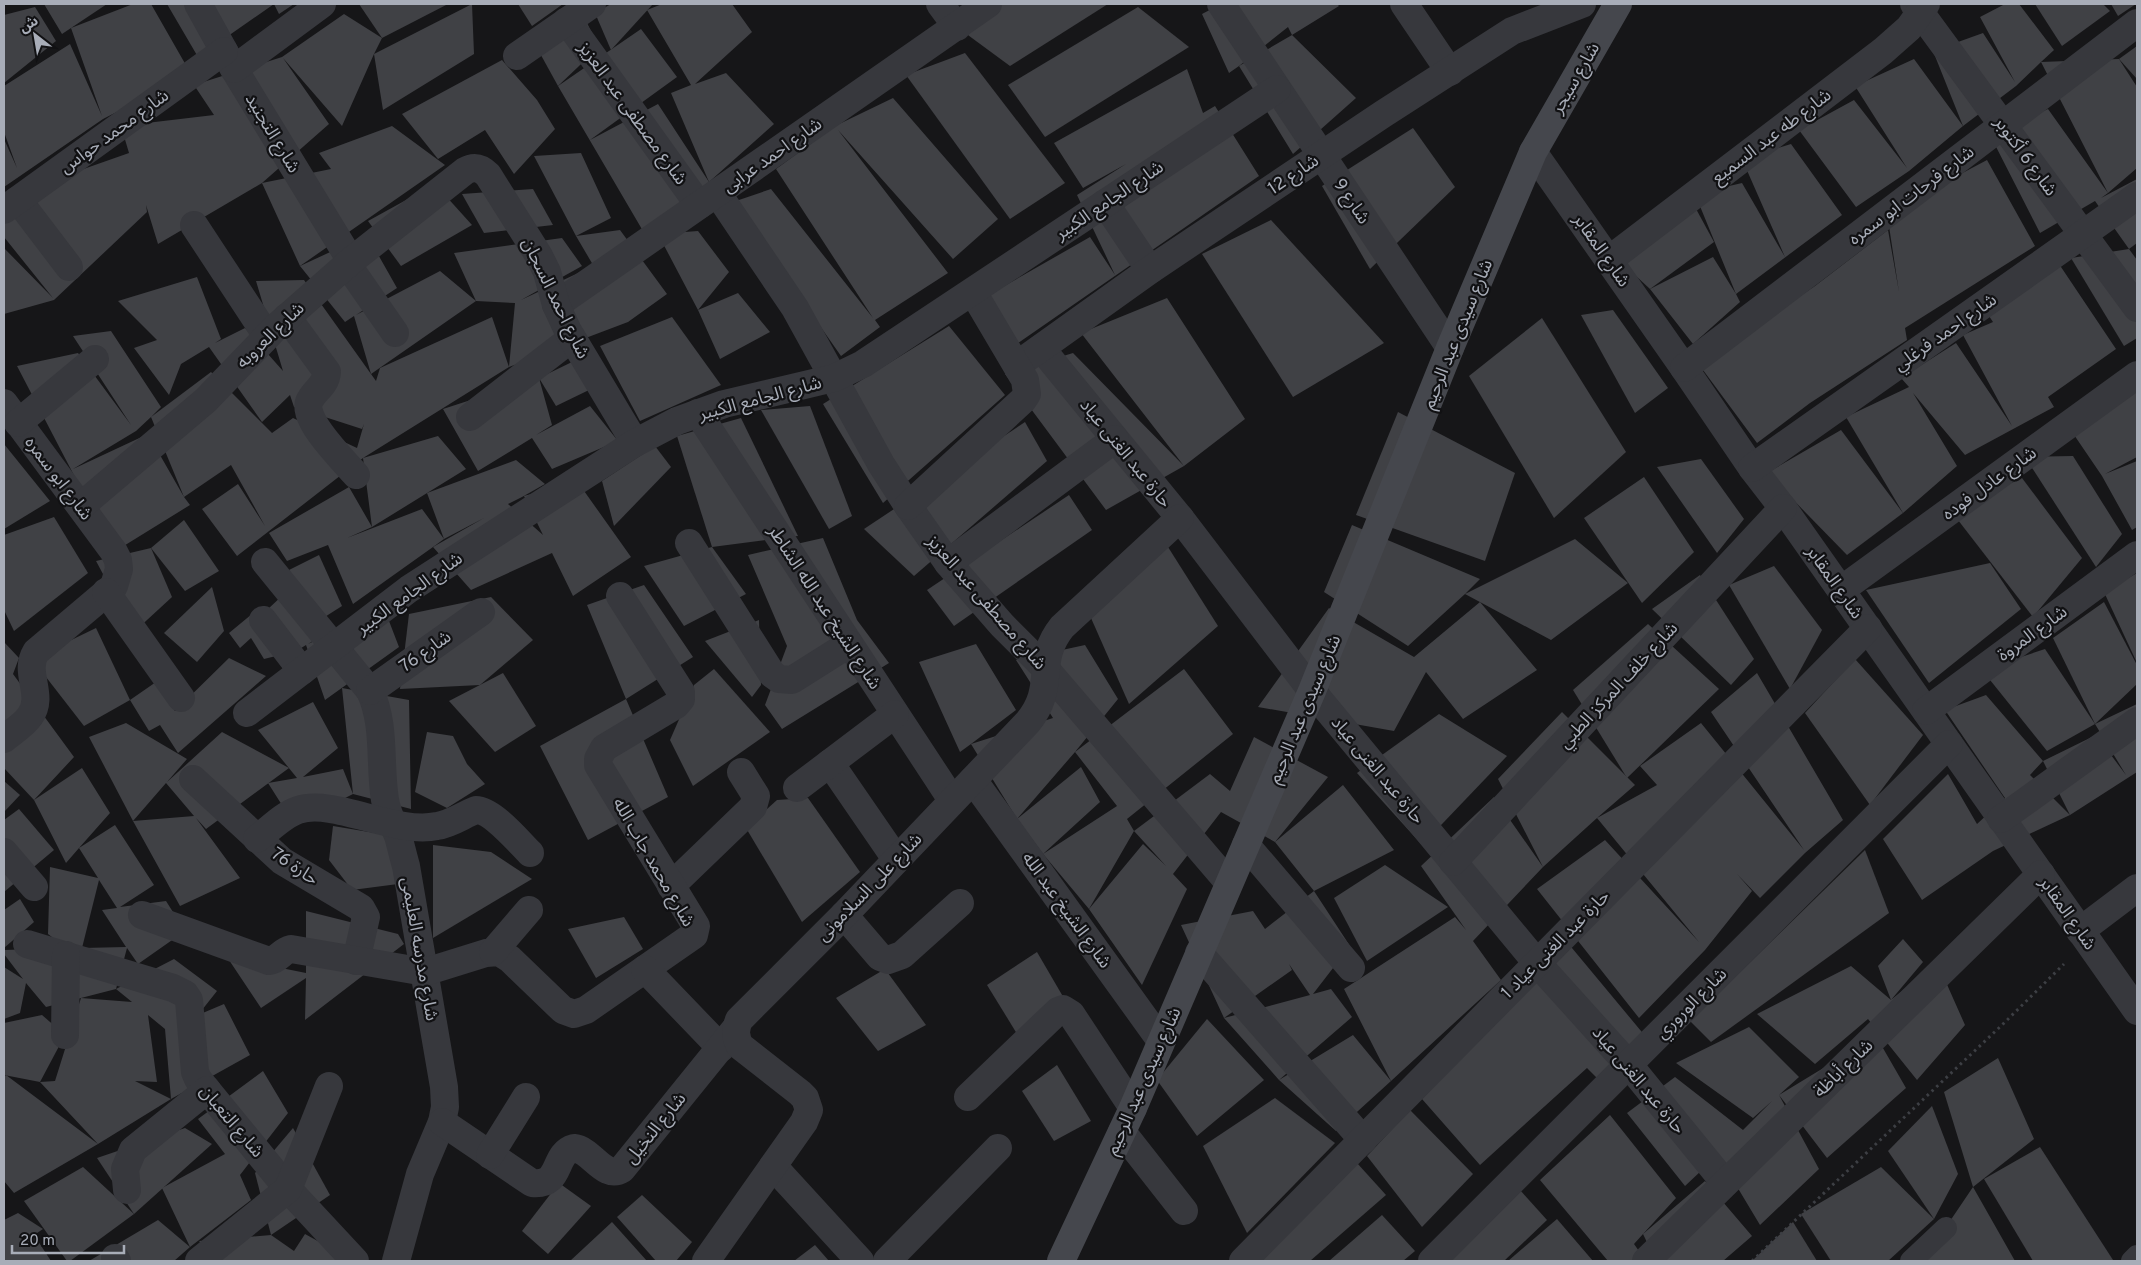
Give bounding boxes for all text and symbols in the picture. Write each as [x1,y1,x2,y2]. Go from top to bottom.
north arrow [10,10,60,60]
text: ش [16,13,42,37]
street label: شارع مصطفى عبد العزيز [571,37,691,191]
street label: شارع سيجر [1546,39,1607,120]
street label: شارع محمد حواس [56,85,175,180]
street label: شارع طه عبد السميع [1707,85,1837,191]
street label: شارع التجنيد [238,90,304,178]
street label: شارع 6 أكتوبر [1987,111,2062,202]
street label: شارع احمد عرابى [719,113,828,200]
street label: شارع فرحات ابو سمره [1844,141,1980,252]
street label: شارع 12 [1264,150,1324,202]
street label: شارع الجامع الكبير [1050,156,1169,247]
street label: شارع 9 [1326,175,1374,230]
street label: شارع المقابر [1566,209,1635,293]
street label: شارع احمد السجان [515,234,594,363]
street label: شارع سيدى عبد الرحيم [1418,256,1500,413]
street label: شارع احمد فرغلي [1890,289,2003,378]
street label: شارع العروبه [232,298,311,375]
street label: شارع الجامع الكبير [695,372,825,428]
street label: حارة عبد الغنى عياد [1074,395,1176,513]
street label: شارع ابو سمره [18,432,97,526]
street label: شارع عادل فوده [1938,442,2042,527]
street label: شارع الشيخ عبد الله الشاطر [761,520,886,695]
street label: شارع مصطفى عبد العزيز [920,530,1051,676]
street label: شارع المقابر [1799,541,1868,625]
street label: شارع الجامع الكبير [351,548,468,642]
street label: شارع المروة [1993,601,2073,668]
street label: شارع خلف المركز الطبي [1554,618,1685,755]
street label: شارع 76 [395,626,457,679]
street label: شارع سيدى عبد الرحيم [1264,632,1348,788]
street label: حارة عبد الغنى عياد [1325,712,1429,830]
street label: شارع محمد جاب الله [606,794,699,932]
street label: شارع على السلامونى [812,829,929,948]
street label: حارة 76 [266,843,322,891]
street label: شارع الشيخ عبد الله [1015,848,1116,974]
street label: شارع المقابر [2032,872,2101,956]
street label: شارع مدرسه العليمى [394,876,442,1023]
street label: حارة عبد الغنى عياد 1 [1497,886,1615,1004]
street label: شارع الوروري [1652,964,1733,1045]
street label: شارع سيدى عبد الرحيم [1101,1004,1188,1160]
street label: حارة عبد الغنى عياد [1586,1022,1690,1140]
street label: شارع أباظة [1808,1034,1880,1104]
street label: شارع التعبان [193,1081,268,1164]
street label: شارع النخيل [620,1088,693,1170]
scale bar [12,1222,125,1254]
text: 20 m [20,1232,55,1251]

